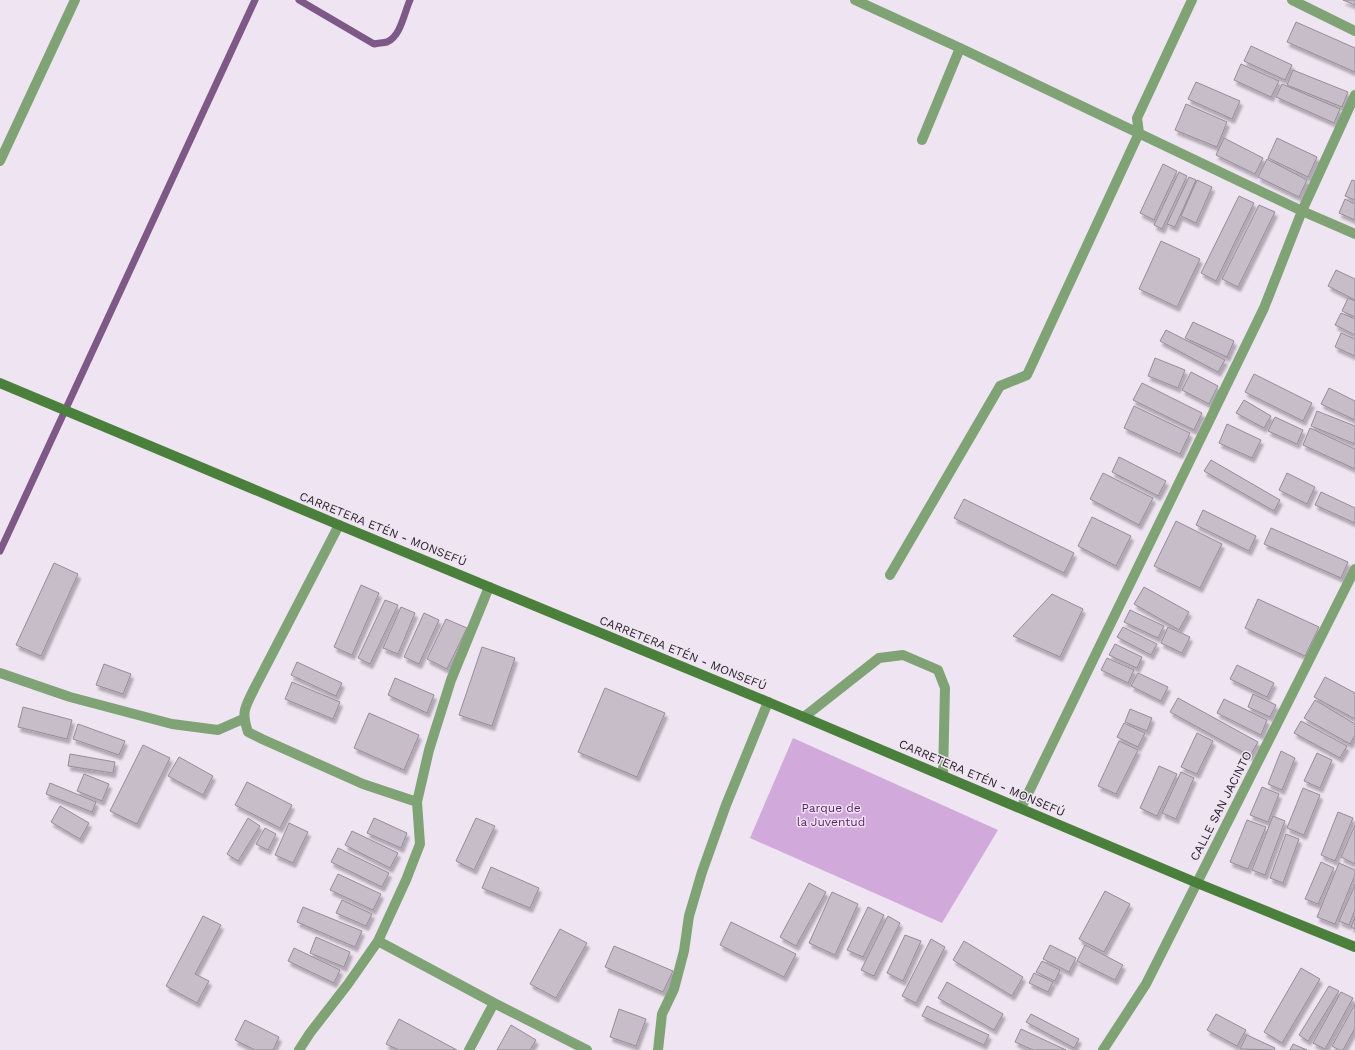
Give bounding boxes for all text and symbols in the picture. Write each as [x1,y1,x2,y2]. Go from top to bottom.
street label: CARRETERA ETÉN - MONSEFÚ [297,489,469,569]
street label: CARRETERA ETÉN - MONSEFÚ [597,613,769,693]
street label: CARRETERA ETÉN - MONSEFÚ [897,737,1067,819]
street label: CALLE SAN JACINTO [1187,749,1255,863]
park label: Parque de la Juventud [797,801,865,829]

